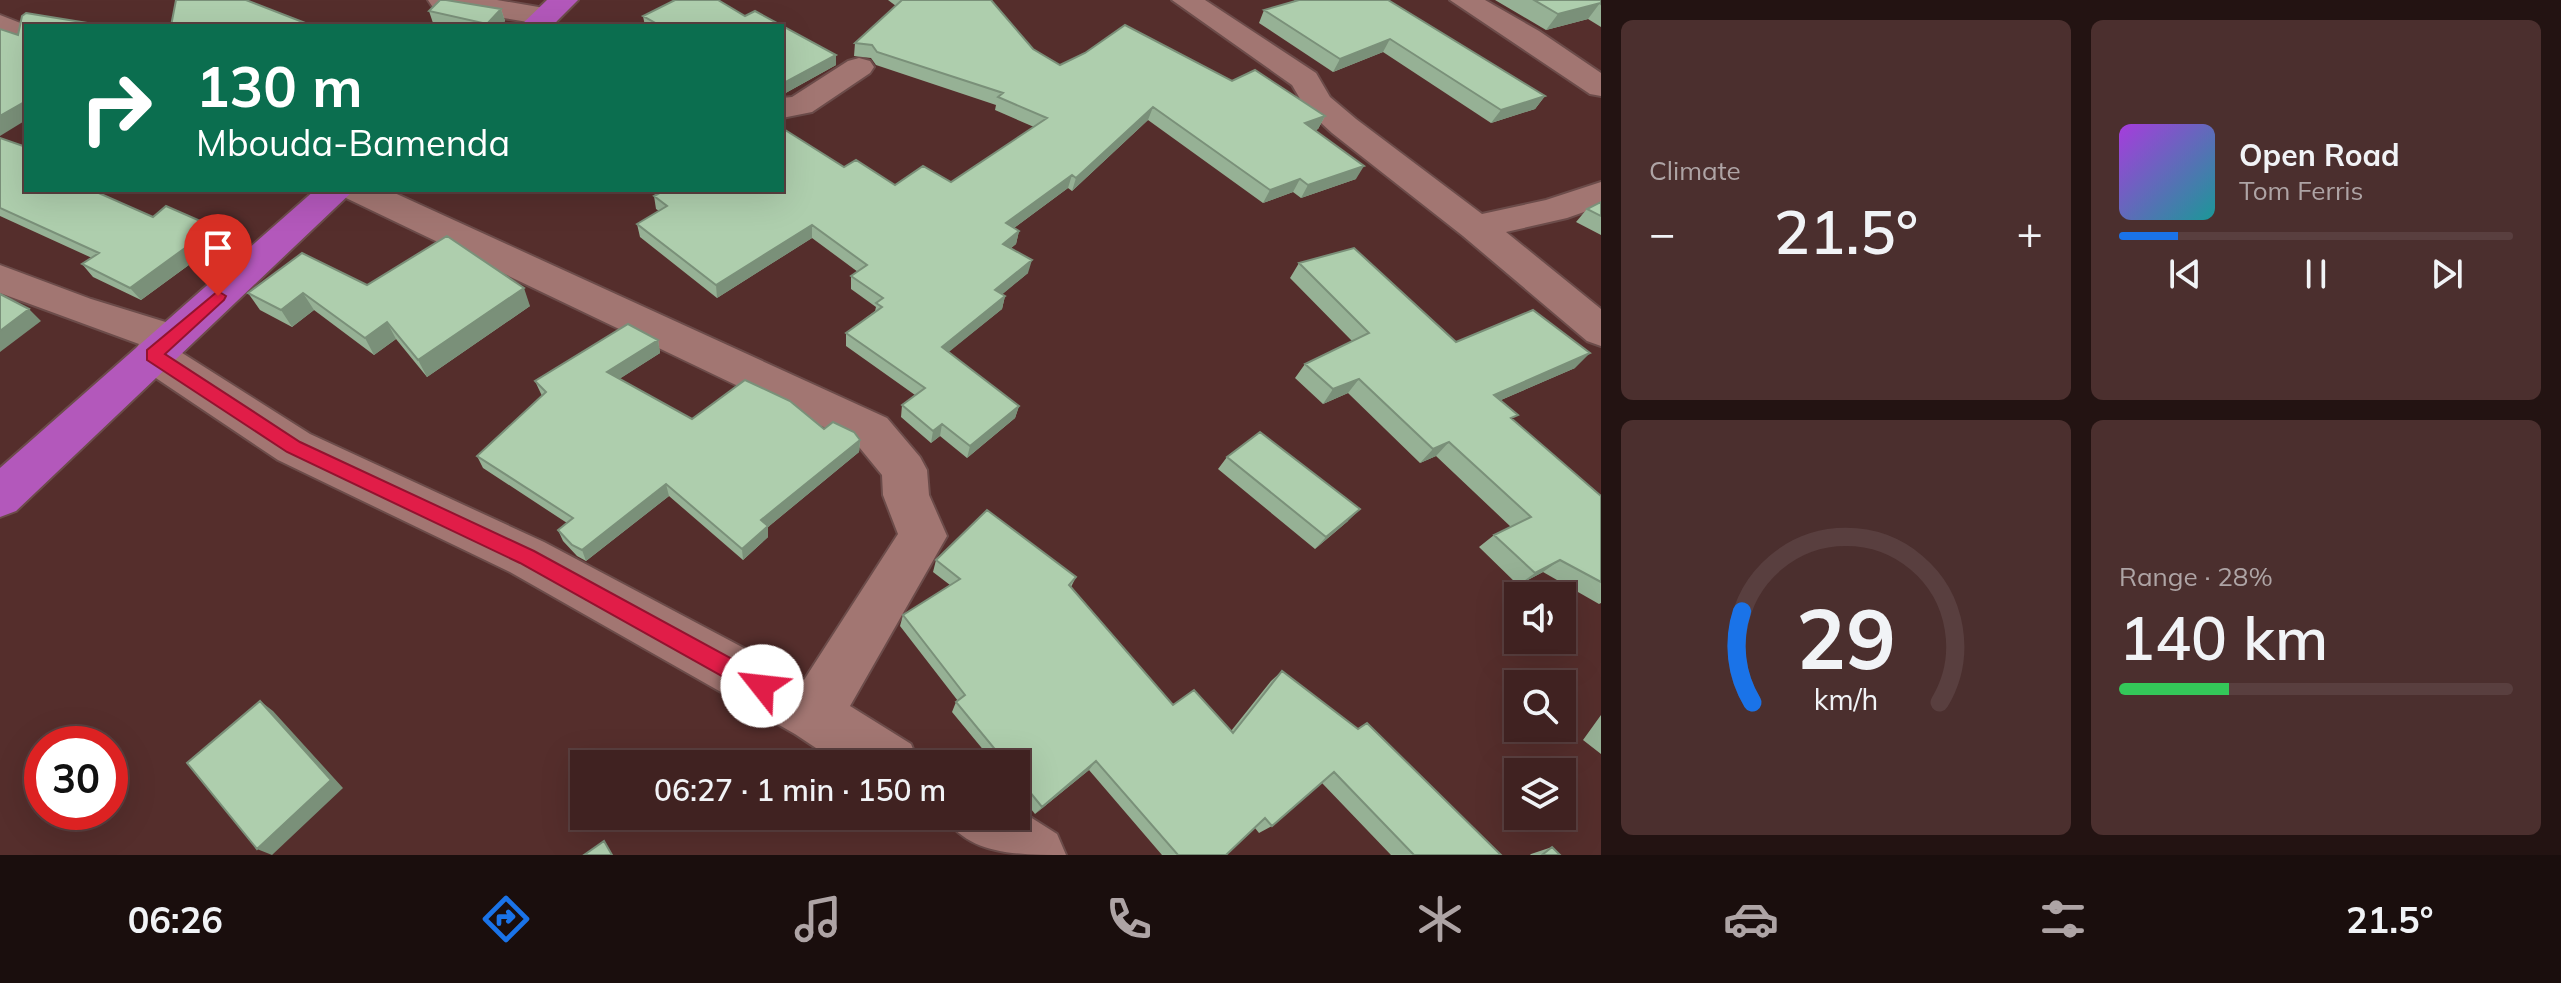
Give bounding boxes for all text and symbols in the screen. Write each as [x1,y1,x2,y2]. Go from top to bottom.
text: 130 m [196,51,363,121]
icon: right [64,56,168,160]
text: Mbouda-Bamenda [196,120,510,165]
text: Open Road [2239,136,2400,174]
text: Climate [1649,154,1741,187]
text: Tom Ferris [2239,174,2363,207]
text: 21.5° [1774,194,1918,269]
text: − [1649,205,1675,260]
text: + [2017,205,2043,260]
pin [184,214,252,296]
icon: arrive [196,226,240,270]
icon: previous [2163,252,2207,296]
icon: pause [2294,252,2338,296]
icon: next [2425,252,2469,296]
text: Range · 28% [2119,560,2273,593]
map controls [1504,582,1576,830]
button: sound [1504,582,1576,654]
text: 29 [1796,585,1896,690]
text: 140 km [2119,600,2328,675]
position arrow [720,644,804,728]
button: search [1504,670,1576,742]
text: km/h [1814,681,1878,717]
speed limit sign: 30 [24,726,128,830]
button: layers [1504,758,1576,830]
text: 06:27 · 1 min · 150 m [654,771,946,809]
icon: directions [478,891,534,947]
icon: music [790,891,846,947]
icon: phone [1101,891,1157,947]
icon: climate [1412,891,1468,947]
icon: car [1723,891,1779,947]
icon: filters [2035,891,2091,947]
text: 06:26 [128,897,223,942]
text: 21.5° [2346,897,2433,942]

